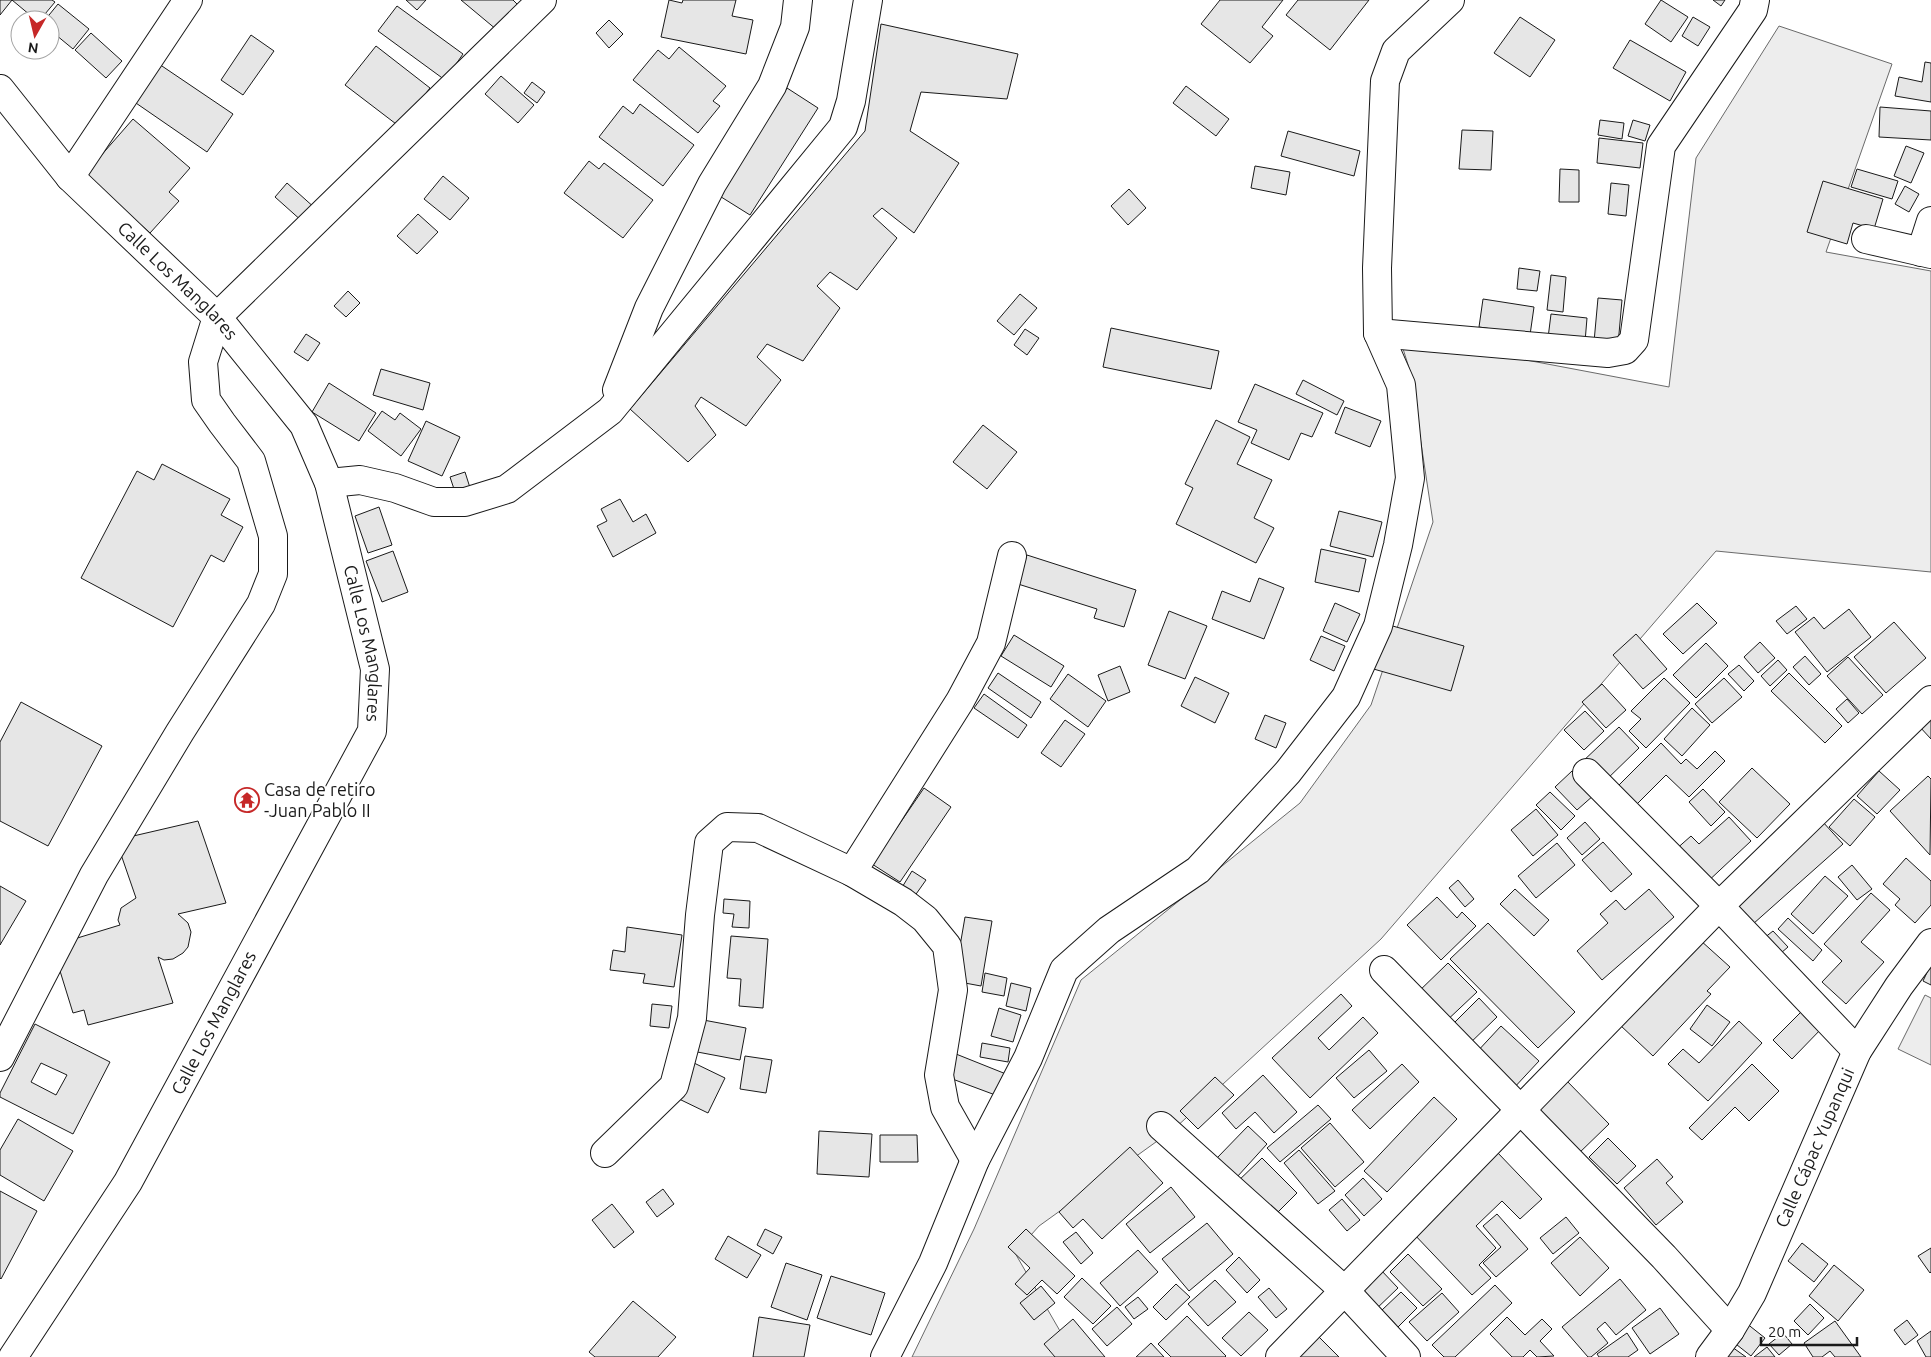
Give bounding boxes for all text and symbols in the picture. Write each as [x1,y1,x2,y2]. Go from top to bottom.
north arrow [10,10,60,60]
text: N [27,39,39,57]
street label: Calle Los Manglares [114,217,242,343]
street label: Calle Los Manglares [341,563,387,723]
place label: Casa de retiro -Juan Pablo II [264,779,376,820]
temple icon: Casa de retiro -Juan Pablo II [234,787,260,813]
street label: Calle Los Manglares [167,947,259,1098]
street label: Calle Cápac Yupanqui [1771,1064,1858,1230]
scale bar [1761,1314,1857,1346]
text: 20 m [1768,1323,1801,1340]

